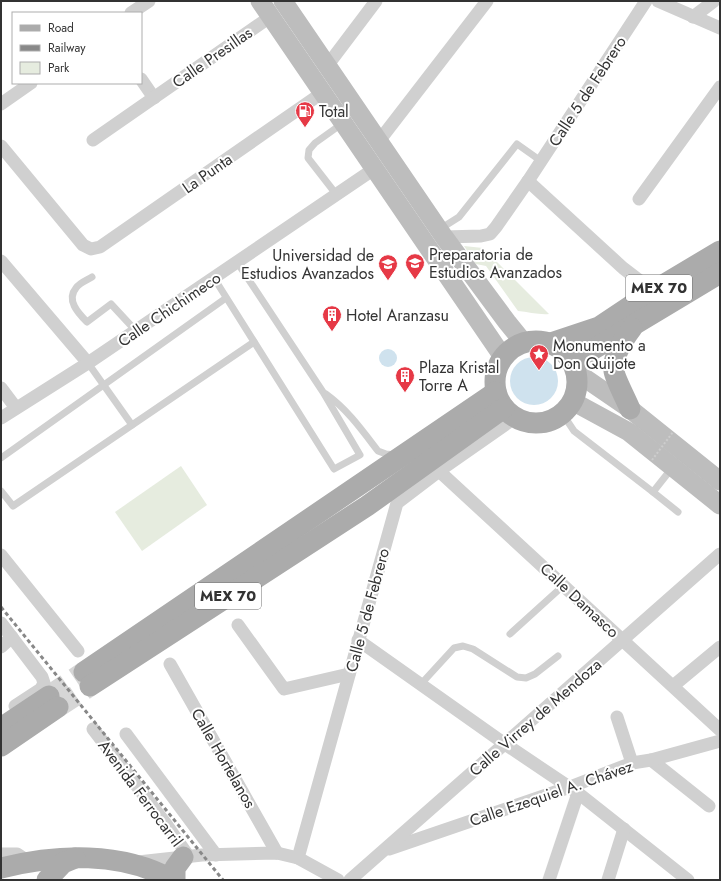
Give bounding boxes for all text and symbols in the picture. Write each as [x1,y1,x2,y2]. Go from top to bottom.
legend [12,12,142,84]
text: Road [48,19,74,37]
street label: Calle Presillas [168,21,257,94]
street label: Calle 5 de Febrero [543,31,632,151]
text: Railway [48,39,86,57]
text: Park [48,59,70,77]
fuel station icon: Total [294,100,316,128]
place label: Total [319,100,349,123]
street label: La Punta [178,148,237,199]
place label: Preparatoria de Estudios Avanzados [429,243,562,284]
place label: Universidad de Estudios Avanzados [241,244,374,285]
school or university icon: Preparatoria de Estudios Avanzados [404,252,426,280]
school or university icon: Universidad de Estudios Avanzados [377,253,399,281]
street label: Calle Chichimeco [113,266,226,352]
road number: MEX 70 [626,275,692,301]
building icon: Hotel Aranzasu [321,304,343,332]
place label: Hotel Aranzasu [346,304,449,327]
place label: Monumento a Don Quijote [553,334,646,375]
place icon: Monumento a Don Quijote [528,343,550,371]
place label: Plaza Kristal Torre A [419,356,499,397]
building icon: Plaza Kristal Torre A [394,365,416,393]
street label: Calle 5 de Febrero [340,545,395,675]
street label: Calle Damasco [535,558,624,643]
road number: MEX 70 [195,583,261,609]
street label: Calle Virrey de Mendoza [464,653,607,781]
street label: Calle Hortelanos [186,704,261,812]
street label: Avenida Ferrocarril [93,735,188,851]
street label: Calle Ezequiel A. Chávez [466,754,637,832]

